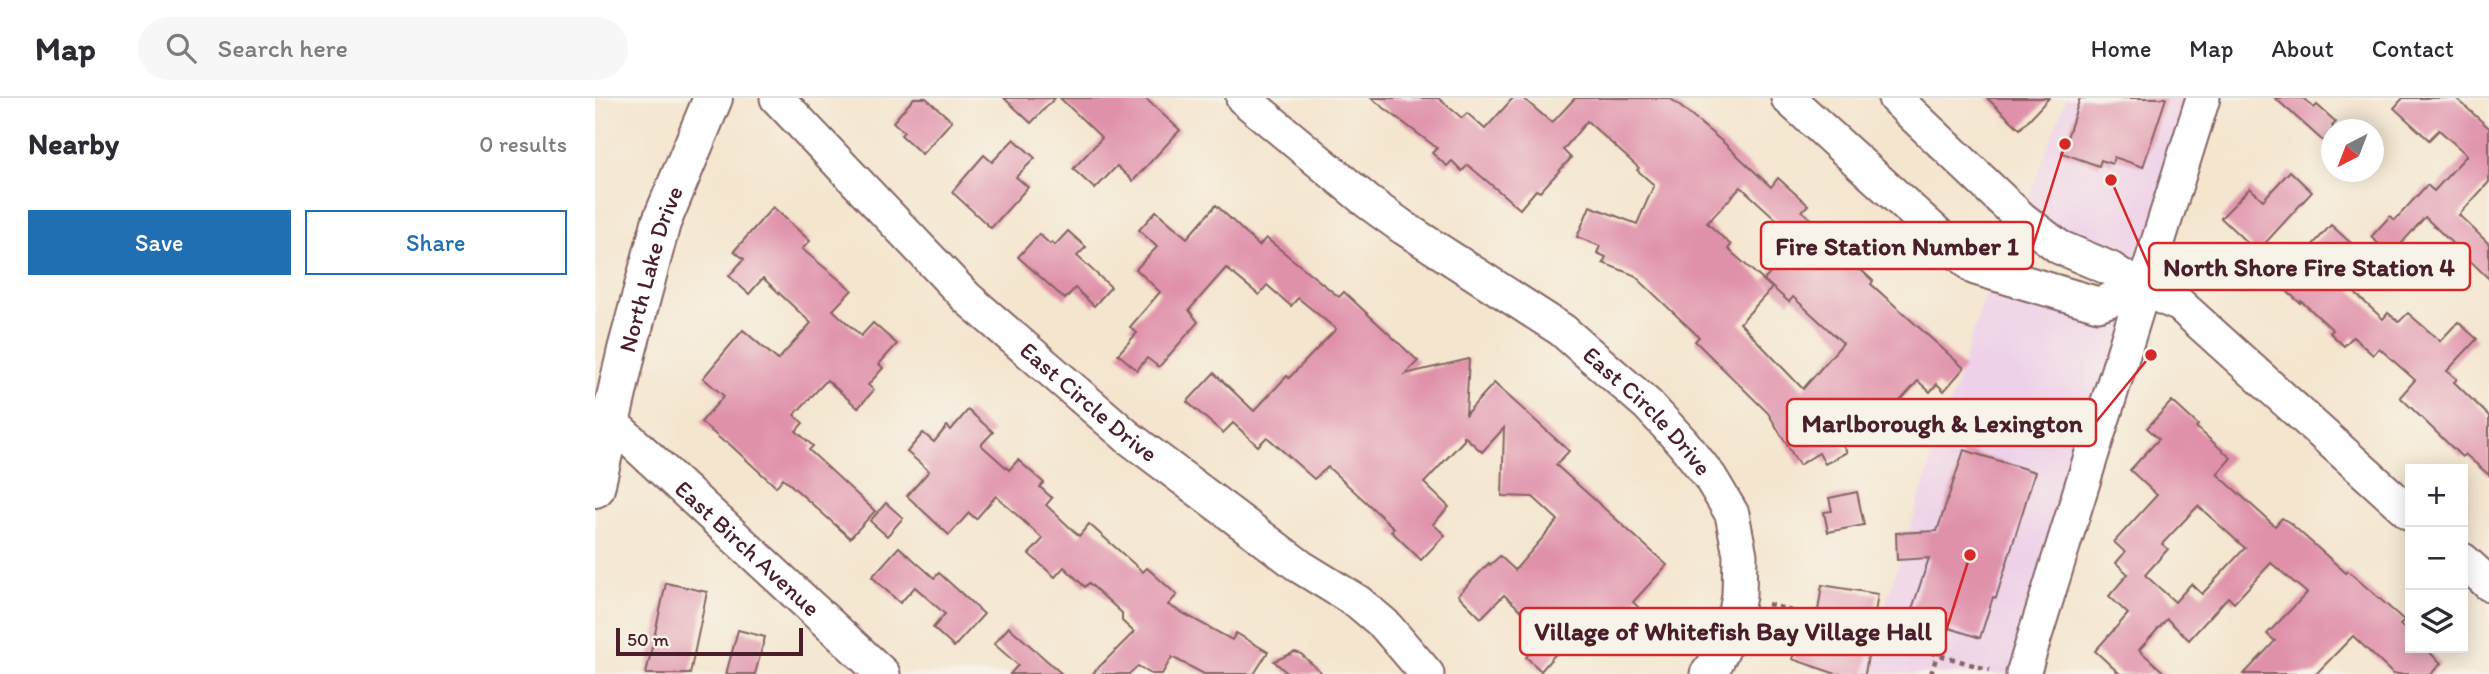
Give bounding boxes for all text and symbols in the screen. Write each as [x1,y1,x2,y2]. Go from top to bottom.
search box [138,17,628,80]
text: Map [35,29,96,68]
icon: search [162,29,200,67]
text: Search here [218,32,348,64]
text: Home [2091,34,2151,63]
text: Map [2189,34,2233,63]
text: About [2271,34,2334,63]
text: Contact [2372,34,2454,63]
north arrow [2321,119,2384,182]
text: Nearby [28,125,119,162]
text: 0 results [479,130,567,158]
street label: North Lake Drive [612,181,689,355]
button: Save [28,210,291,275]
button: Share [305,210,567,275]
callout: Fire Station Number 1 [1761,222,2033,269]
text: Fire Station Number 1 [1775,230,2019,262]
callout: North Shore Fire Station 4 [2149,243,2470,290]
text: North Shore Fire Station 4 [2163,251,2455,283]
street label: East Circle Drive [1014,335,1163,468]
street label: East Circle Drive [1577,340,1718,481]
callout: Marlborough & Lexington [1787,399,2096,446]
text: Marlborough & Lexington [1801,407,2083,439]
map controls [2405,464,2468,653]
button: + [2405,464,2468,527]
street label: East Birch Avenue [669,474,826,622]
button: − [2405,527,2468,590]
button: layers [2405,590,2468,653]
callout: Village of Whitefish Bay Village Hall [1520,608,1946,655]
text: Village of Whitefish Bay Village Hall [1534,615,1932,647]
scale bar [616,625,803,657]
text: 50 m [627,628,669,651]

